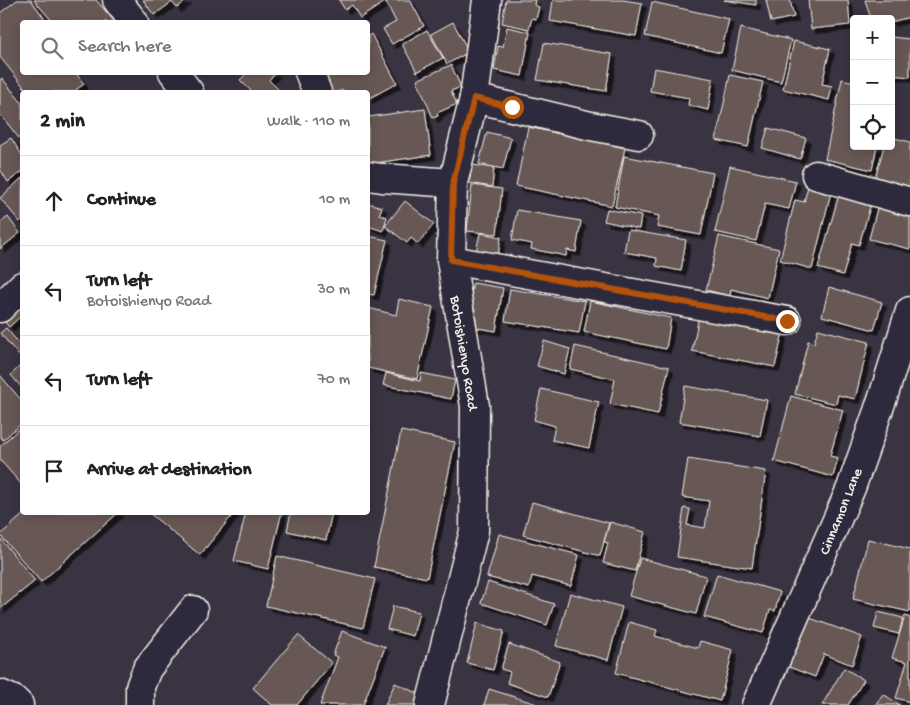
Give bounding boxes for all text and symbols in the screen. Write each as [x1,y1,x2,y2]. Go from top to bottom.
map controls [850,15,895,150]
button: + [850,15,895,60]
search box [20,20,370,75]
icon: search [38,34,66,62]
text: Search here [78,36,172,59]
button: − [850,60,895,105]
route start [501,96,524,119]
button: locate [850,105,895,150]
text: 2 min [40,110,85,135]
text: Walk · 110 m [267,113,350,132]
icon: ahead [40,187,68,215]
text: Continue [87,189,156,212]
text: 10 m [319,191,350,210]
text: Turn left [87,270,151,293]
icon: left [40,277,68,305]
text: 30 m [317,281,350,300]
text: Botoishienyo Road [87,293,211,312]
street label: Botoishienyo Road [445,294,481,413]
route end [776,310,799,333]
icon: left [40,367,68,395]
text: Turn left [87,369,151,392]
text: 70 m [317,371,350,390]
icon: arrive [40,457,68,485]
text: Arrive at destination [87,459,251,482]
street label: Cinnamon Lane [816,466,867,558]

